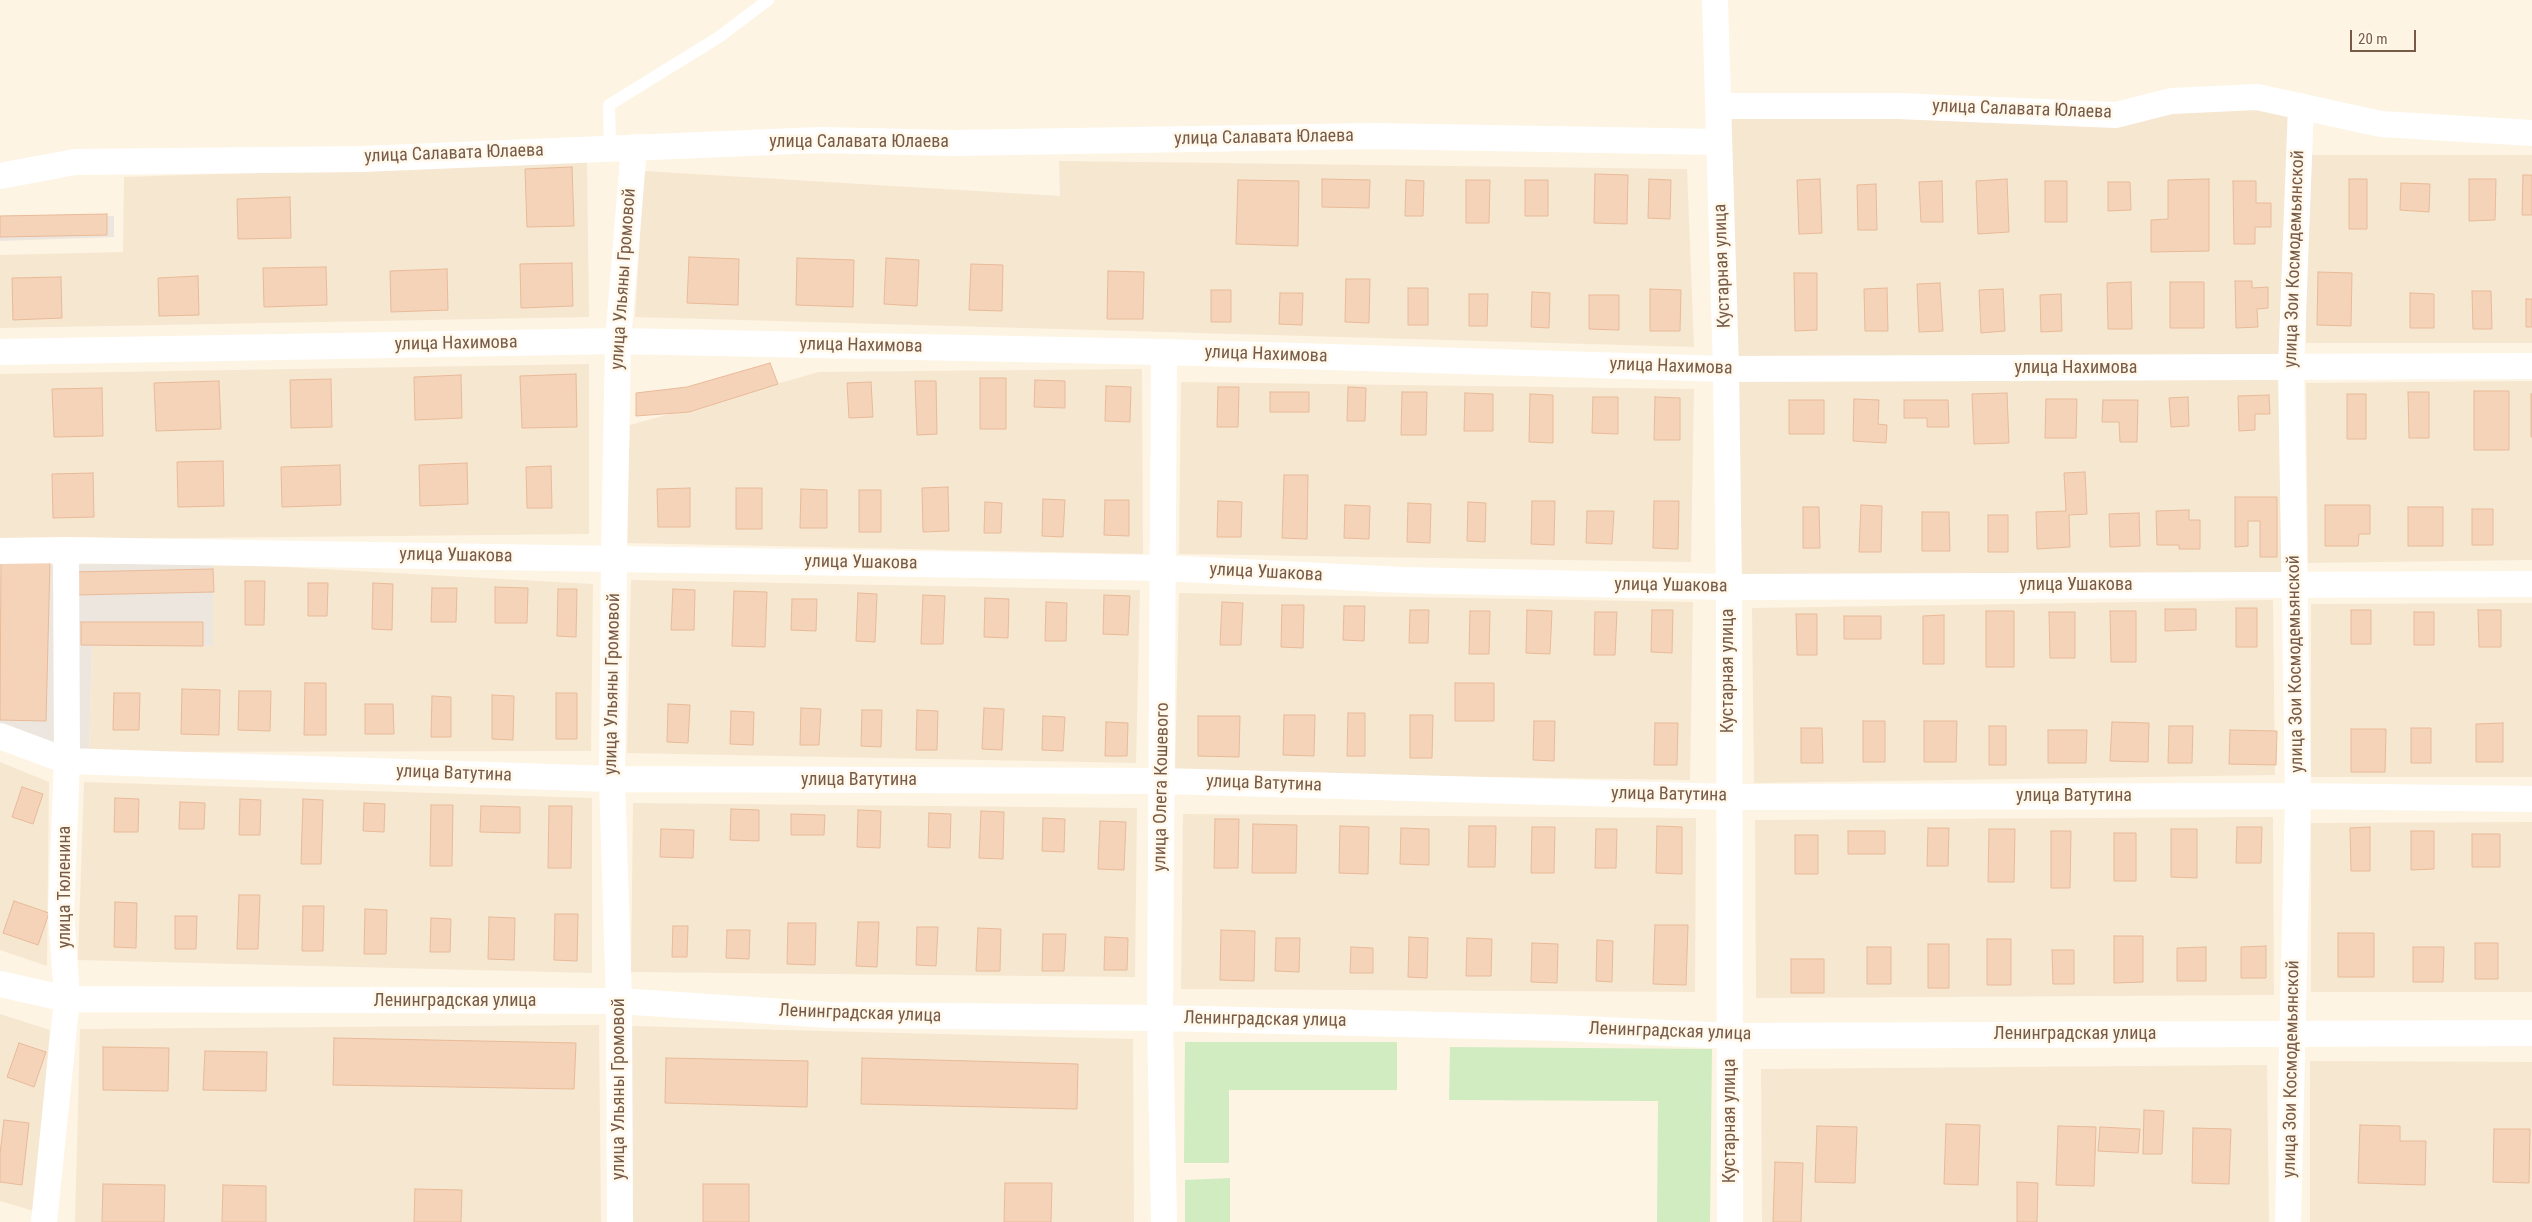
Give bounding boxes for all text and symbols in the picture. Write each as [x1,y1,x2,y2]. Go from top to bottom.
scale bar [2352,20,2418,52]
text: 20 m [2358,30,2388,48]
street label: улица Салавата Юлаева [1932,96,2112,124]
street label: улица Салавата Юлаева [1174,126,1354,150]
street label: улица Салавата Юлаева [769,131,949,153]
street label: улица Салавата Юлаева [364,140,544,168]
street label: улица Зои Космодемьянской [2280,150,2310,368]
street label: улица Ульяны Громовой [607,188,641,370]
street label: Кустарная улица [1710,203,1736,329]
street label: улица Нахимова [394,332,518,356]
street label: улица Нахимова [799,334,923,358]
street label: улица Нахимова [1204,342,1328,368]
street label: улица Нахимова [1609,354,1733,380]
street label: улица Нахимова [2015,357,2137,379]
street label: улица Ушакова [399,544,513,568]
street label: улица Ушакова [804,551,918,575]
street label: улица Зои Космодемьянской [2283,555,2309,773]
street label: улица Ушакова [1209,559,1323,587]
street label: улица Ушакова [1614,574,1728,598]
street label: улица Ушакова [2019,574,2133,596]
street label: улица Ульяны Громовой [601,593,625,775]
street label: Кустарная улица [1717,609,1739,733]
street label: улица Олега Кошевого [1150,702,1174,872]
street label: улица Ватутина [396,761,512,787]
street label: улица Ватутина [801,769,917,791]
street label: улица Ватутина [1206,771,1322,797]
street label: улица Ватутина [1611,783,1727,807]
street label: улица Ватутина [2016,785,2132,807]
street label: улица Тюленина [54,826,76,948]
street label: улица Зои Космодемьянской [2279,960,2305,1178]
street label: Ленинградская улица [374,990,536,1012]
street label: улица Ульяны Громовой [608,998,630,1180]
street label: Ленинградская улица [778,1000,942,1028]
street label: Ленинградская улица [1183,1008,1347,1032]
street label: Ленинградская улица [1588,1018,1752,1046]
street label: Ленинградская улица [1994,1023,2156,1045]
street label: Кустарная улица [1719,1059,1741,1183]

